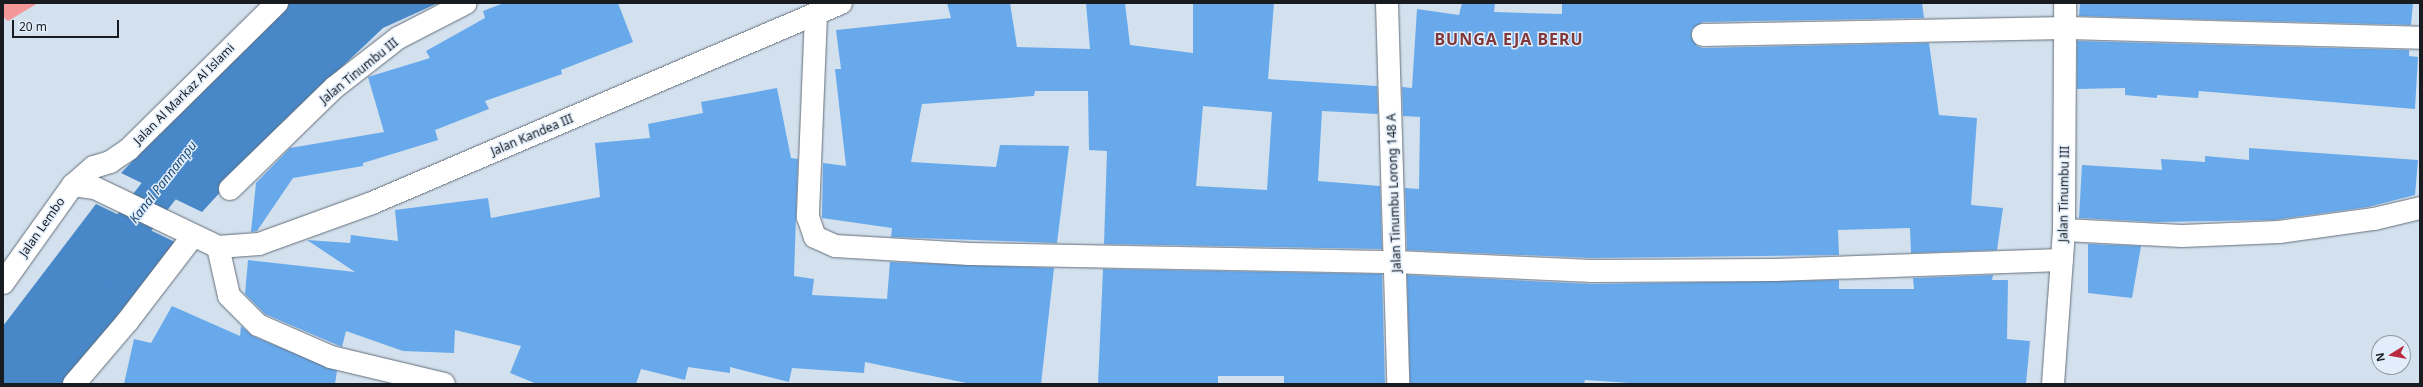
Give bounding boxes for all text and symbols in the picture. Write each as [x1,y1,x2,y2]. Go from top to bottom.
scale bar [14,12,121,38]
text: 20 m [19,18,47,35]
district label: BUNGA EJA BERU [1434,29,1584,49]
street label: Jalan Tinumbu III [317,35,401,107]
street label: Jalan Al Markaz Al Islami [131,41,237,147]
street label: Jalan Kandea III [489,111,575,159]
street label: Jalan Tinumbu Lorong 148 A [1384,113,1404,273]
water label: Kanal Pannampu [126,138,200,226]
street label: Jalan Tinumbu III [2056,146,2072,242]
street label: Jalan Lembo [16,194,68,260]
north arrow [2371,335,2411,375]
text: N [2371,351,2388,363]

